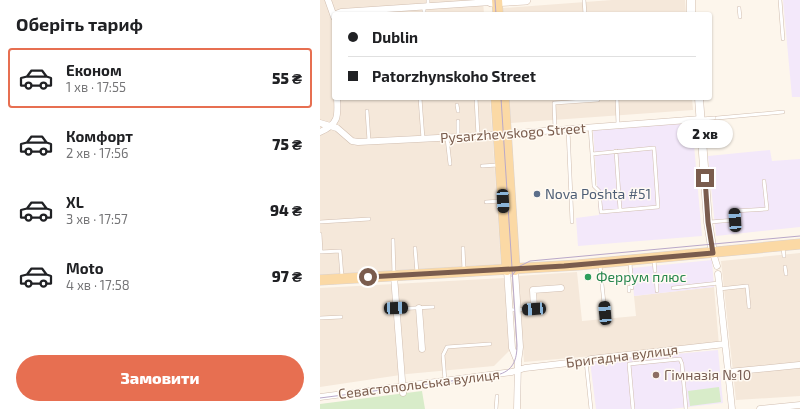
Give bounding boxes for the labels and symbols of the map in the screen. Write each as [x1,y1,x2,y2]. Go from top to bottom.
street label: Pysarzhevskogo Street [440,119,586,146]
callout: 2 хв [677,120,733,148]
route end [696,169,714,187]
place label: Nova Poshta #51 [545,185,651,202]
car [496,189,510,213]
marker: Nova Poshta #51 [532,189,542,199]
car [728,208,742,232]
route start [359,268,377,286]
place label: Феррум плюс [596,268,686,285]
marker: Феррум плюс [583,272,593,282]
car [598,301,612,325]
car [384,302,408,314]
car [522,302,546,316]
street label: Бригадна вулиця [565,340,679,371]
street label: Севастопольська вулиця [337,365,501,402]
place label: Гімназія №10 [664,366,751,383]
marker: Гімназія №10 [651,370,661,380]

